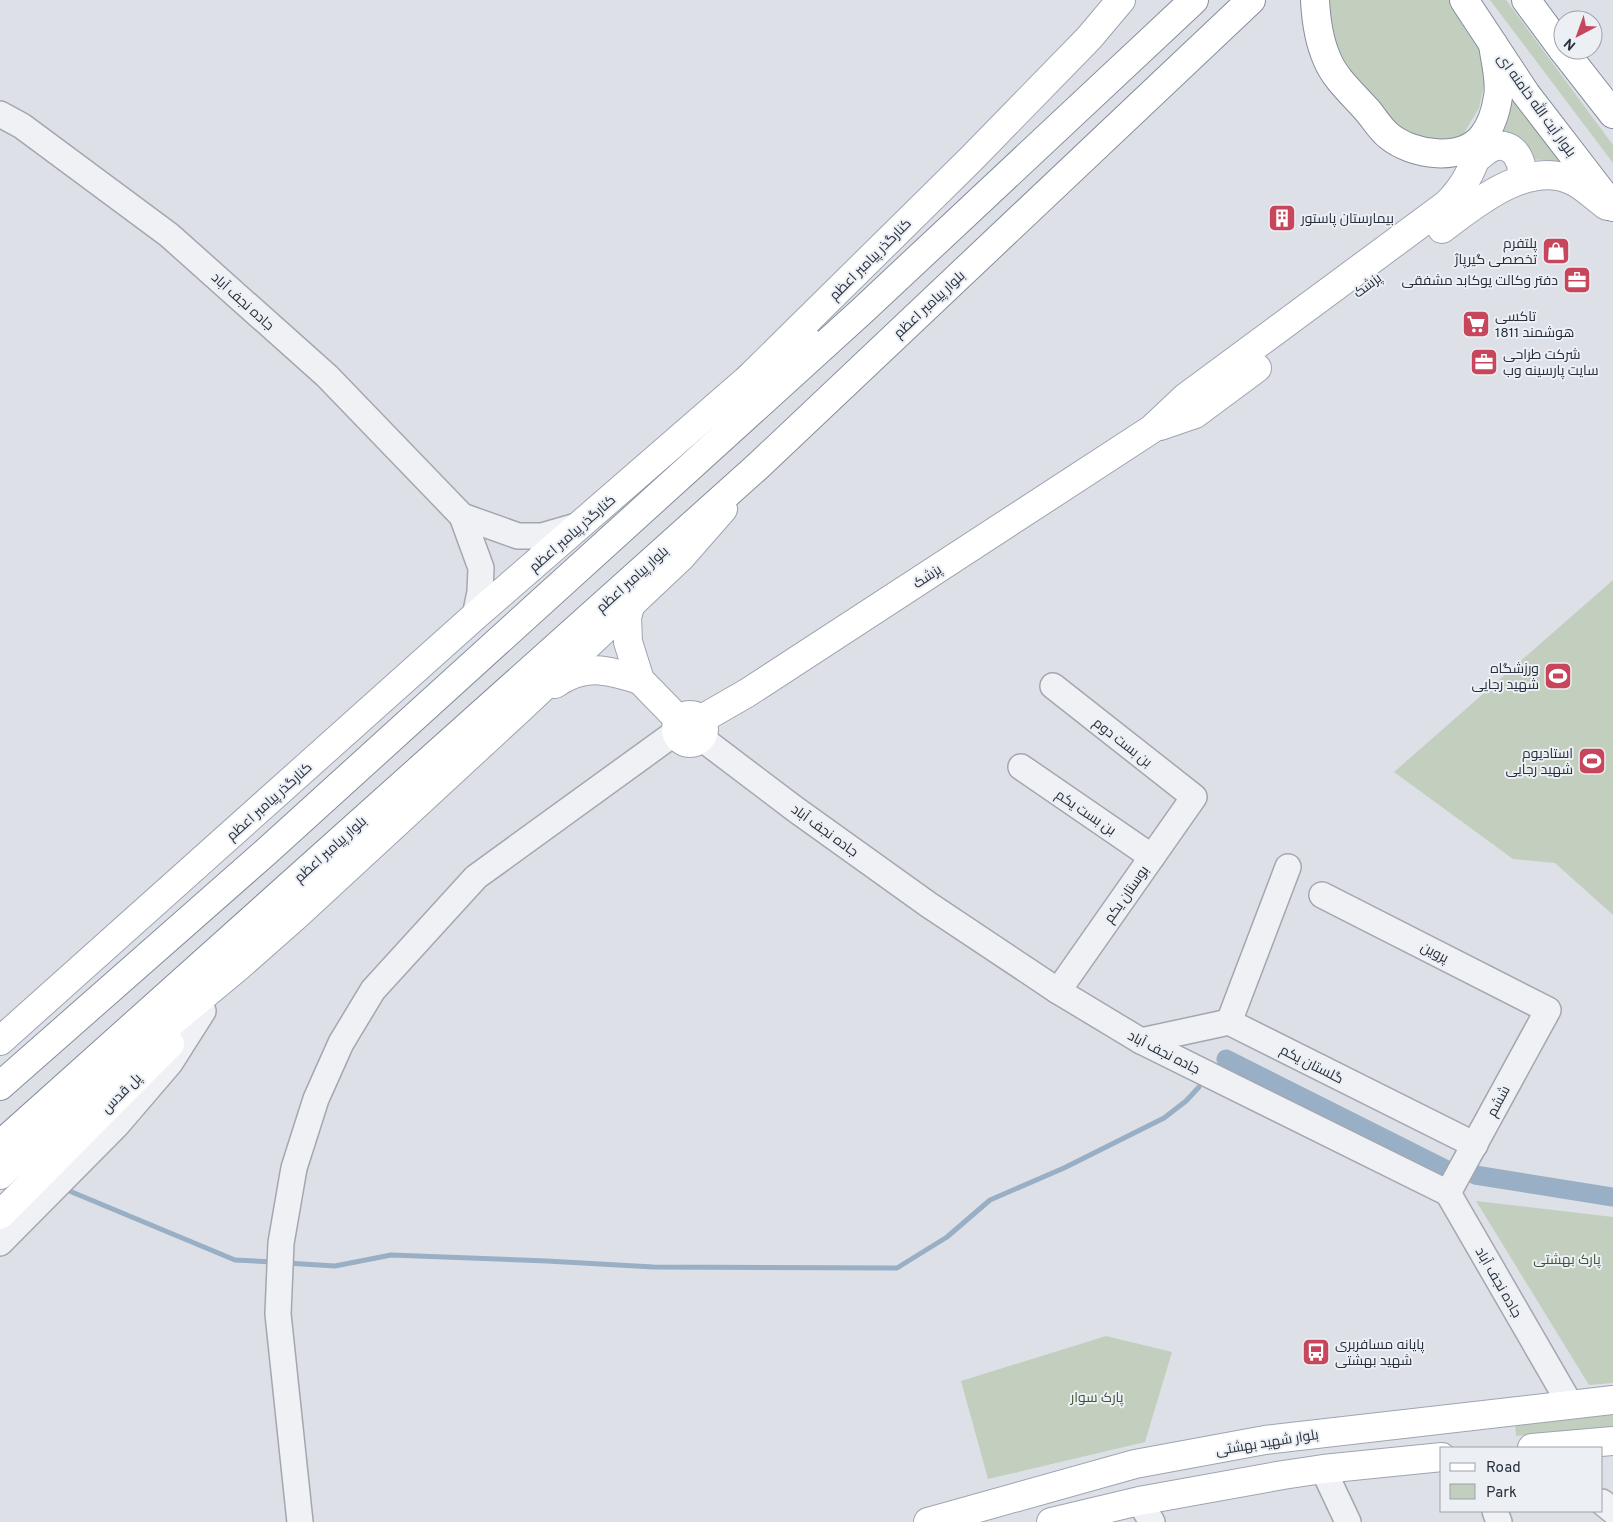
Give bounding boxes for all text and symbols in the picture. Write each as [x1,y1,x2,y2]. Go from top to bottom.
north arrow [1553,10,1603,60]
text: N [1561,34,1580,53]
street label: بلوار آیت الله خامنه ای [1493,50,1581,161]
building icon: بیمارستان پاستور [1267,203,1297,233]
place label: بیمارستان پاستور [1300,211,1394,228]
street label: کنارگذر پیامبر اعظم [827,216,916,305]
place label: پلتفرم تخصصی گیرپاژ [1454,236,1537,269]
shop icon: پلتفرم تخصصی گیرپاژ [1541,236,1571,266]
office icon: دفتر وکالت یوکابد مشفقی [1562,265,1592,295]
street label: بلوار پیامبر اعظم [891,268,969,342]
street label: جاده نجف آباد [207,269,277,335]
street label: پزشک [1350,270,1386,302]
place label: دفتر وکالت یوکابد مشفقی [1402,273,1558,290]
supermarket icon: تاکسی هوشمند 1811 [1461,309,1491,339]
place label: تاکسی هوشمند 1811 [1495,309,1574,342]
office icon: شرکت طراحی سایت پارسینه وب [1469,347,1499,377]
place label: شرکت طراحی سایت پارسینه وب [1503,347,1599,380]
street label: کنارگذر پیامبر اعظم [526,492,620,576]
street label: بلوار پیامبر اعظم [593,543,673,617]
street label: پزشک [910,562,946,593]
place label: ورزشگاه شهید رجایی [1472,661,1539,694]
sports icon: ورزشگاه شهید رجایی [1543,661,1573,691]
street label: بن بست دوم [1089,715,1155,772]
place label: استادیوم شهید رجایی [1506,746,1573,779]
sports icon: استادیوم شهید رجایی [1577,746,1607,776]
street label: کنارگذر پیامبر اعظم [224,759,316,845]
street label: بن بست یکم [1052,787,1119,840]
street label: جاده نجف آباد [787,801,861,861]
street label: بلوار پیامبر اعظم [291,813,371,887]
street label: بوستان یکم [1101,863,1153,927]
street label: پروین [1417,939,1451,968]
street label: جاده نجف آباد [1124,1028,1202,1079]
street label: گلستان یکم [1277,1042,1346,1089]
street label: پل قدس [98,1070,146,1118]
street label: ششم [1484,1083,1515,1120]
street label: جاده نجف آباد [1471,1244,1525,1321]
park label: پارک بهشتی [1533,1252,1601,1269]
bus stop icon: پایانه مسافربری شهید بهشتی [1301,1337,1331,1367]
place label: پایانه مسافربری شهید بهشتی [1335,1337,1424,1370]
park label: پارک سوار [1070,1390,1124,1407]
street label: بلوار شهید بهشتی [1214,1427,1320,1460]
legend [1440,1447,1603,1512]
text: Road [1486,1459,1521,1478]
text: Park [1486,1484,1517,1503]

